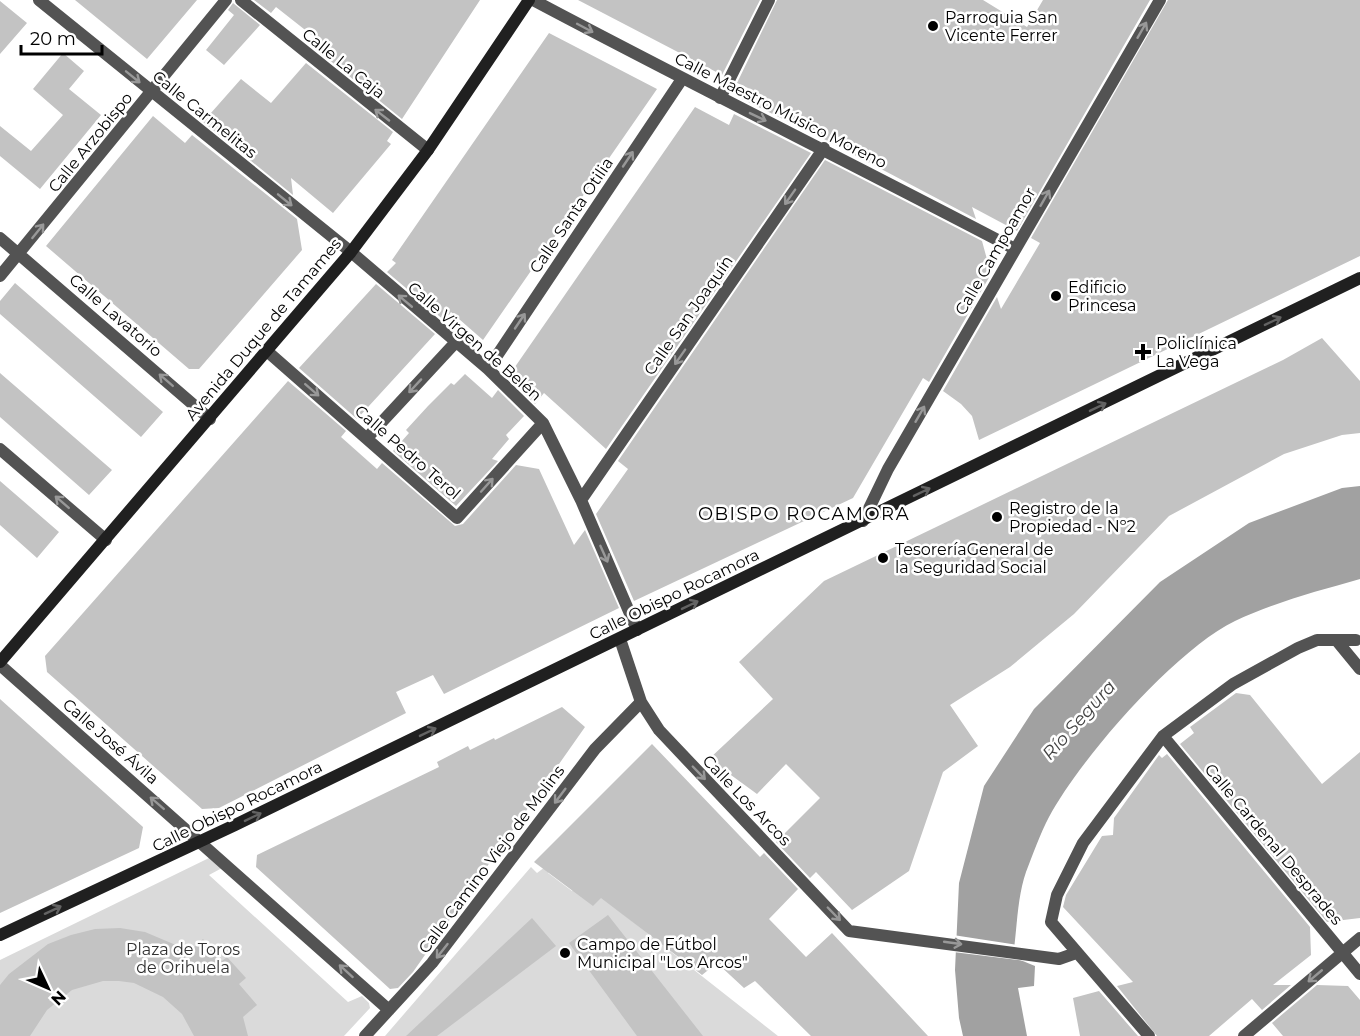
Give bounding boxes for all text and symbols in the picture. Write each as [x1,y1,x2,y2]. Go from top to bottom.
place label: Parroquia San Vicente Ferrer [945,8,1058,45]
scale bar [21,18,102,56]
marker: Parroquia San Vicente Ferrer [926,19,940,33]
one-way arrow [576,22,594,34]
one-way arrow [1137,22,1149,39]
street label: Calle La Caja [299,24,389,102]
text: 20 m [30,28,76,50]
street label: Calle Maestro Músico Moreno [672,49,890,172]
street label: Calle Carmelitas [149,67,261,162]
one-way arrow [125,70,140,84]
street label: Calle Arzobispo [44,89,136,196]
one-way arrow [374,108,390,121]
one-way arrow [749,111,767,123]
one-way arrow [622,150,635,167]
street label: Calle Santa Otilia [526,154,617,277]
street label: Calle Campoamor [951,184,1040,319]
one-way arrow [784,188,796,204]
one-way arrow [1039,190,1051,207]
one-way arrow [277,193,293,206]
one-way arrow [31,224,45,239]
street label: Avenida Duque de Tamames [182,234,345,424]
street label: Calle San Joaquín [640,252,737,379]
street label: Calle Lavatorio [65,270,166,361]
street label: Calle Virgen de Belén [404,278,546,405]
place label: Edificio Princesa [1068,278,1136,315]
marker: Edificio Princesa [1049,289,1063,303]
one-way arrow [397,294,413,307]
one-way arrow [514,313,526,329]
one-way arrow [1263,314,1281,326]
place label: Policlínica La Vega [1156,334,1237,371]
marker: Policlínica La Vega [1134,343,1152,361]
one-way arrow [673,348,685,365]
one-way arrow [159,373,174,387]
one-way arrow [408,378,422,393]
one-way arrow [304,383,319,397]
one-way arrow [1088,400,1106,412]
street label: Calle Pedro Terol [351,401,464,503]
one-way arrow [914,406,926,423]
one-way arrow [479,478,493,493]
one-way arrow [913,486,931,498]
one-way arrow [55,495,70,509]
place label: Registro de la Propiedad - Nº2 [1009,499,1136,536]
district label: OBISPO ROCAMORA [698,503,910,525]
marker: Registro de la Propiedad - Nº2 [990,510,1004,524]
place label: TesoreríaGeneral de la Seguridad Social [895,540,1053,577]
one-way arrow [599,544,610,563]
street label: Calle Obispo Rocamora [586,545,762,644]
marker: TesoreríaGeneral de la Seguridad Social [876,551,890,565]
one-way arrow [681,598,699,610]
water label: Río Segura [1038,676,1120,764]
street label: Calle José Ávila [59,695,162,788]
one-way arrow [419,725,437,737]
street label: Calle Los Arcos [699,751,795,850]
street label: Calle Obispo Rocamora [149,757,325,856]
street label: Calle Cardenal Desprades [1201,760,1347,929]
street label: Calle Camino Viejo de Molins [414,761,569,957]
one-way arrow [692,765,706,780]
one-way arrow [554,788,567,804]
one-way arrow [149,796,164,810]
one-way arrow [243,810,261,822]
one-way arrow [44,904,62,916]
one-way arrow [826,906,840,921]
place label: Campo de Fútbol Municipal "Los Arcos" [577,935,748,972]
one-way arrow [943,938,963,949]
park label: Plaza de Toros de Orihuela [126,940,240,977]
one-way arrow [435,943,448,959]
marker: Campo de Fútbol Municipal "Los Arcos" [558,946,572,960]
north arrow [18,958,78,1018]
one-way arrow [339,964,354,978]
one-way arrow [1307,969,1323,982]
text: N [47,987,70,1009]

